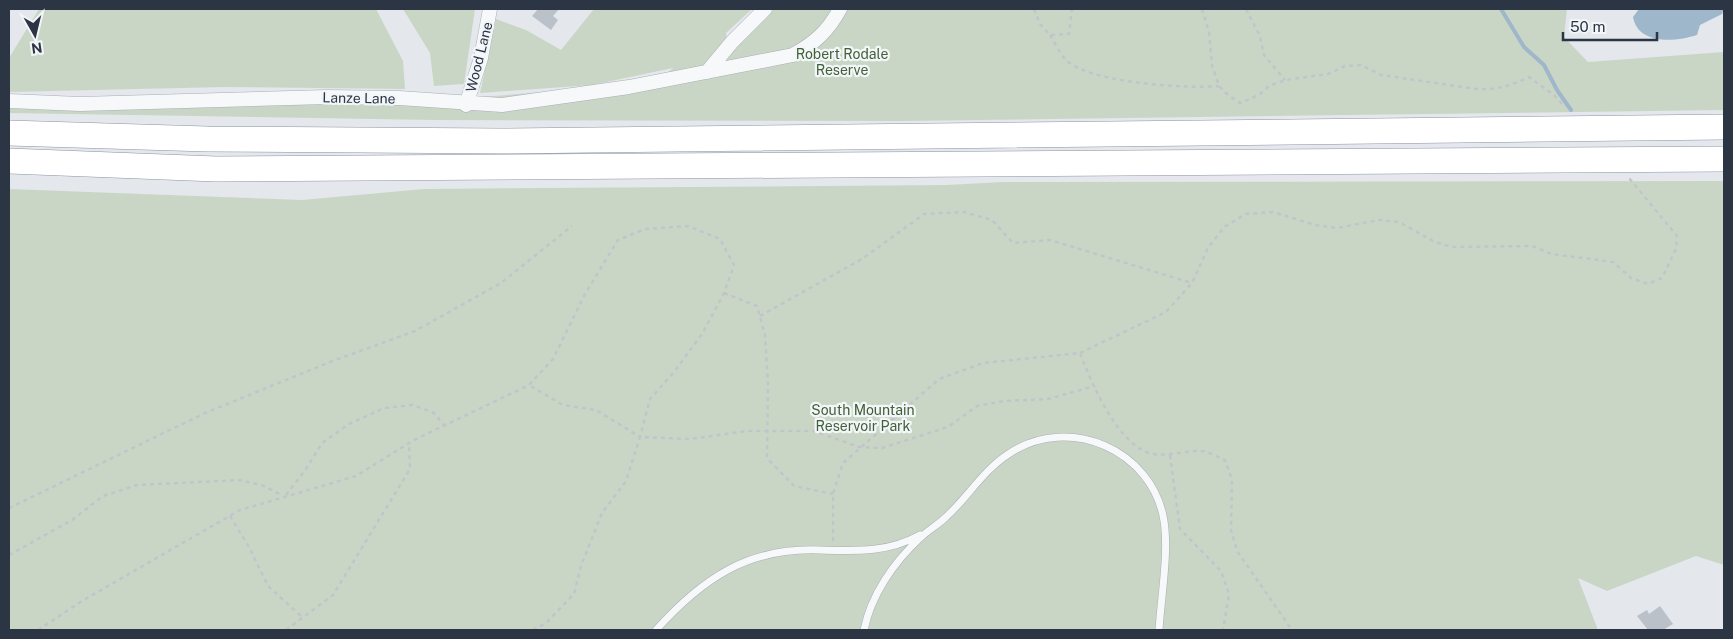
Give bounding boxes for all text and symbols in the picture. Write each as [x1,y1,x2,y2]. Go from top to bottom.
north arrow [10,10,60,60]
scale bar [1563,10,1657,42]
text: 50 m [1570,18,1605,35]
street label: Wood Lane [463,20,495,94]
text: N [30,39,43,57]
park label: Robert Rodale Reserve [796,46,888,78]
street label: Lanze Lane [322,89,396,107]
park label: South Mountain Reservoir Park [811,402,915,434]

